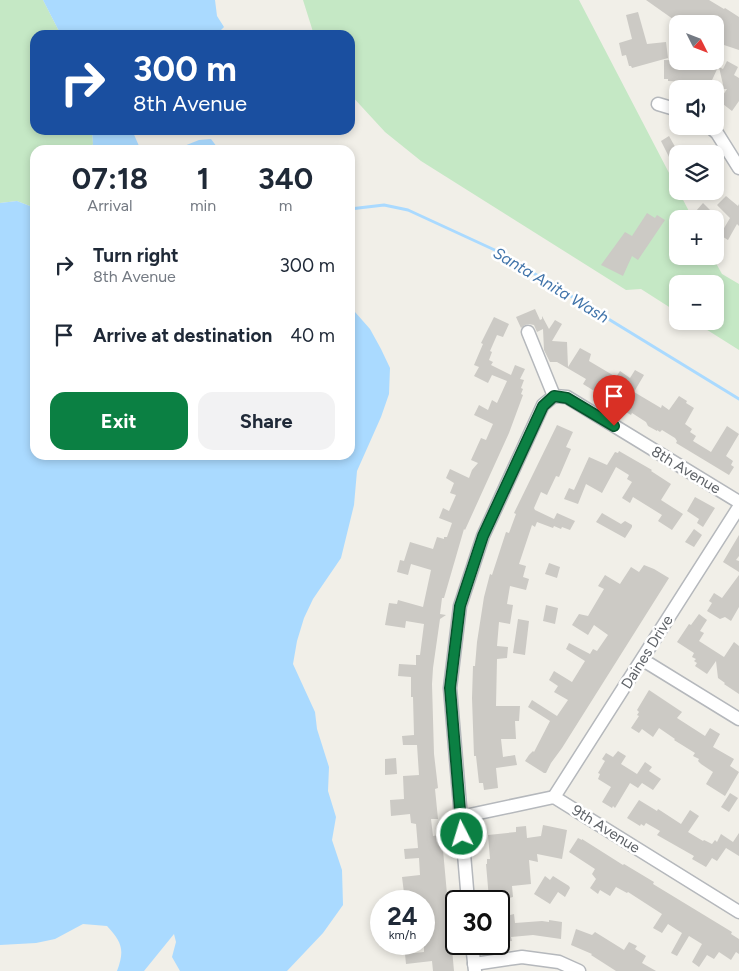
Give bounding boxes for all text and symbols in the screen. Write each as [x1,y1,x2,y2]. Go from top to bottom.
north arrow [669,15,724,70]
map controls [669,15,724,330]
text: 300 m [133,48,237,90]
icon: right [50,50,115,115]
button: sound [669,80,724,135]
text: 8th Avenue [133,90,247,117]
button: layers [669,145,724,200]
text: 07:18 [72,160,148,197]
text: 1 [197,160,209,197]
text: 340 [258,160,313,197]
text: Arrival [87,196,133,215]
text: min [190,196,216,215]
text: m [279,196,292,215]
button: + [669,210,724,265]
water label: Santa Anita Wash [490,243,612,327]
text: Turn right [93,244,179,267]
icon: right [50,251,78,279]
text: 300 m [279,254,335,277]
text: 8th Avenue [93,267,176,286]
button: − [669,275,724,330]
icon: arrive [50,321,78,349]
text: Arrive at destination [93,324,272,347]
text: 40 m [290,324,335,347]
pin [593,375,635,426]
icon: arrive [600,382,628,410]
button: Exit [50,392,188,450]
button: Share [198,392,335,450]
street label: 8th Avenue [648,442,724,498]
street label: Daines Drive [617,612,677,692]
street label: 9th Avenue [569,801,643,857]
position arrow [435,807,487,859]
speed limit sign: 30 [445,890,510,955]
text: 24 [387,901,418,931]
text: km/h [389,928,416,942]

